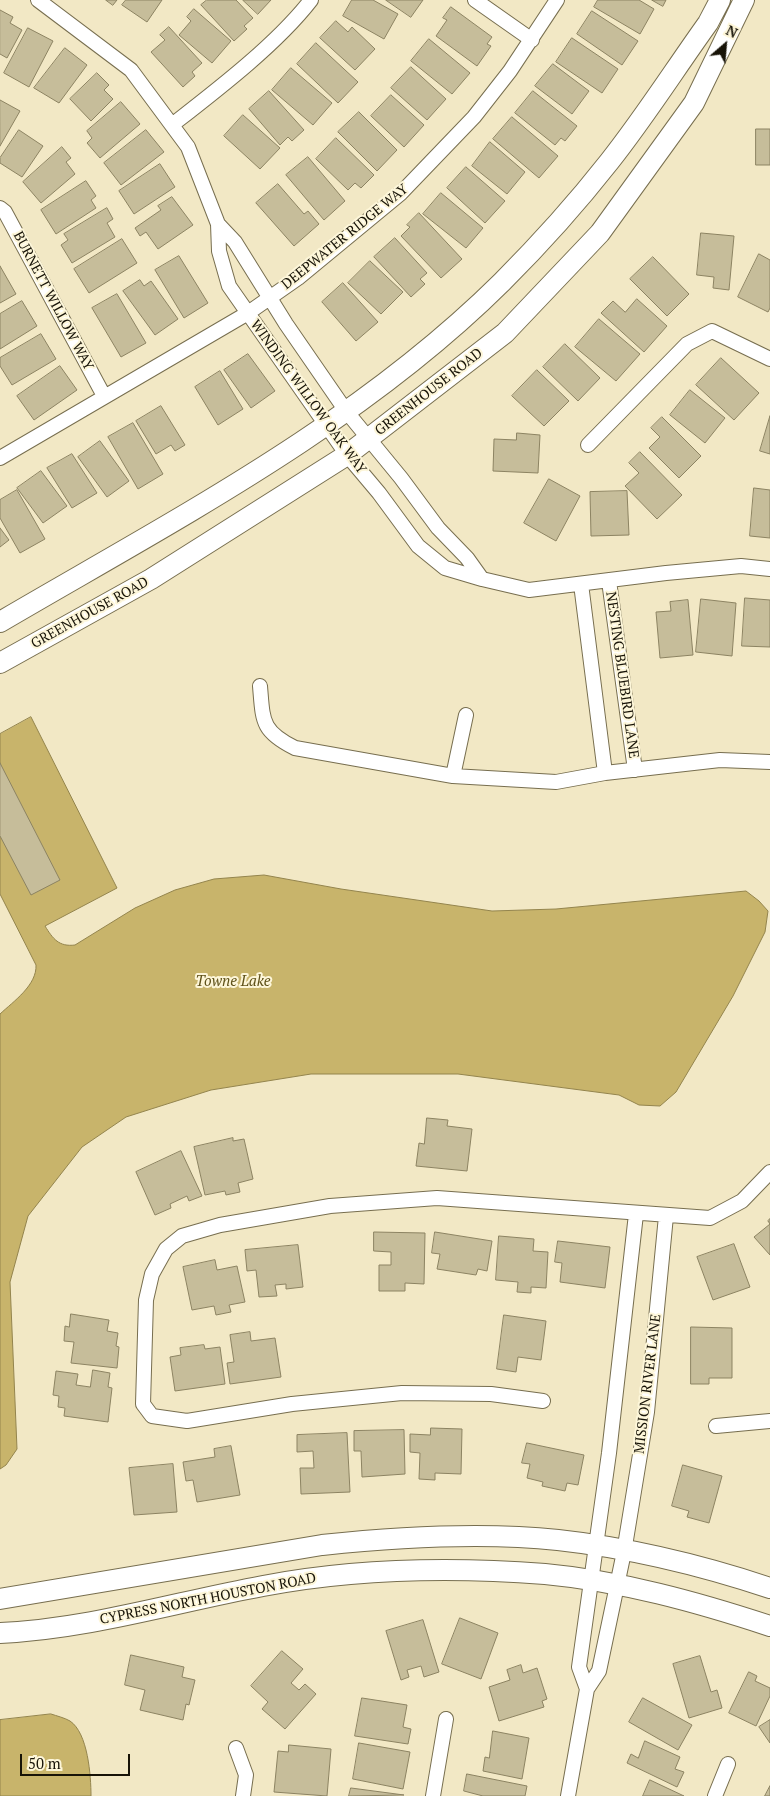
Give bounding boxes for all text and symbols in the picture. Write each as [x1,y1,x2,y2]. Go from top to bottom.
north arrow [700,20,750,70]
text: N [723,20,741,42]
street label: DEEPWATER RIDGE WAY [278,181,412,293]
street label: BURNETT WILLOW WAY [9,229,97,373]
street label: WINDING WILLOW OAK WAY [246,317,370,477]
street label: GREENHOUSE ROAD [372,345,486,439]
street label: GREENHOUSE ROAD [28,574,152,652]
street label: NESTING BLUEBIRD LANE [602,591,642,759]
water label: Towne Lake [195,973,271,991]
street label: MISSION RIVER LANE [631,1313,665,1455]
street label: CYPRESS NORTH HOUSTON ROAD [98,1570,318,1628]
scale bar [22,1744,132,1776]
text: 50 m [28,1753,61,1773]

